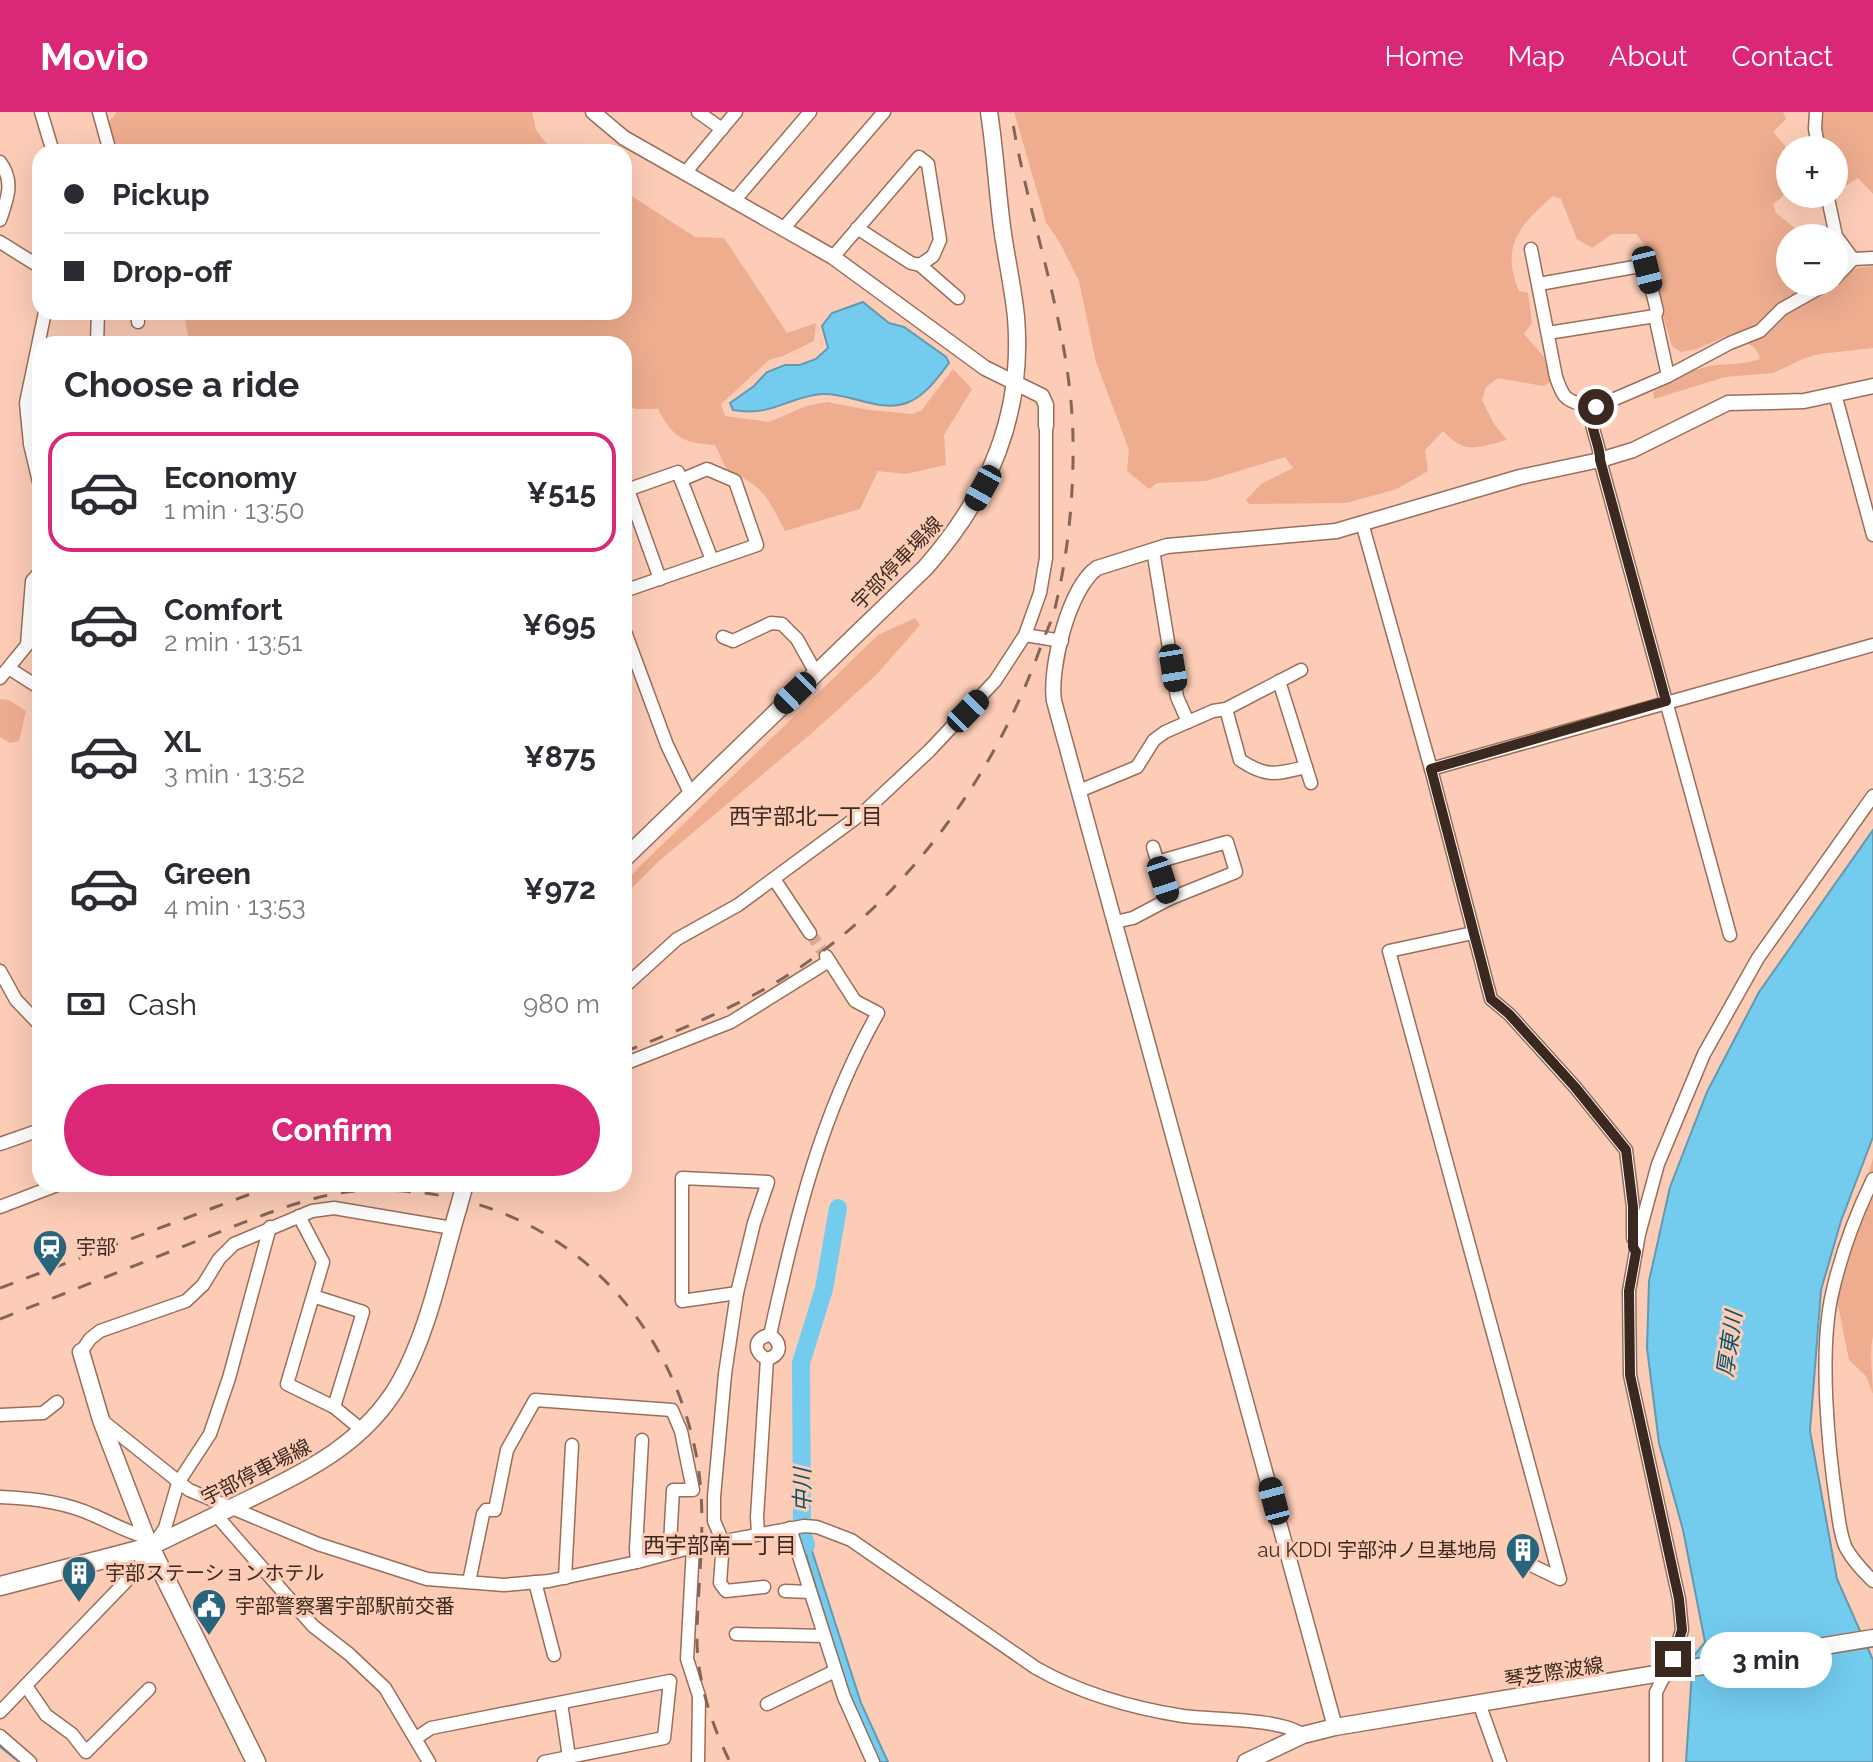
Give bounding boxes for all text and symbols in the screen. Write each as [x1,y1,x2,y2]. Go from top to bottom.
text: Movio [40,34,149,79]
text: Home [1384,40,1464,73]
text: Map [1508,40,1565,73]
text: About [1609,40,1688,73]
text: Contact [1732,40,1833,73]
map controls [1776,136,1848,296]
button: + [1776,136,1848,208]
text: Pickup [112,177,210,212]
button: − [1776,224,1848,296]
car [1630,244,1664,296]
text: Drop-off [112,254,232,289]
text: Choose a ride [64,363,299,405]
route start [1578,389,1614,425]
icon: car [68,456,140,528]
text: Economy [164,460,297,495]
car [961,461,1005,515]
text: ¥515 [527,475,596,510]
text: 1 min · 13:50 [164,495,305,525]
street label: 宇部停車場線 [847,512,947,614]
icon: car [68,588,140,660]
text: Comfort [164,592,283,627]
text: ¥695 [522,607,596,642]
text: 2 min · 13:51 [164,627,302,657]
car [1157,642,1189,694]
car [769,668,821,718]
car [943,685,993,737]
icon: car [68,720,140,792]
text: XL [164,724,201,759]
text: ¥875 [523,739,596,774]
text: 3 min · 13:52 [164,759,305,789]
district label: 西宇部北一丁目 [729,803,883,829]
icon: car [68,852,140,924]
car [1144,853,1182,907]
text: Green [164,856,251,891]
text: ¥972 [523,871,596,906]
text: 4 min · 13:53 [164,891,306,921]
icon: cash [64,982,108,1026]
text: Cash [128,987,197,1022]
text: 980 m [523,989,600,1019]
button: Confirm [64,1084,600,1176]
station icon: 宇部 [31,1228,69,1278]
place label: 宇部 [76,1235,116,1259]
water label: 厚東川 [1712,1308,1747,1378]
street label: 宇部停車場線 [197,1434,315,1510]
water label: 中川 [789,1466,815,1512]
car [1256,1475,1292,1527]
building icon: au KDDI 宇部沖ノ旦基地局 [1504,1531,1542,1581]
district label: 西宇部南一丁目 [643,1532,797,1558]
place label: au KDDI 宇部沖ノ旦基地局 [1258,1538,1497,1562]
building icon: 宇部ステーションホテル [60,1554,98,1604]
place label: 宇部ステーションホテル [105,1561,325,1585]
public building icon: 宇部警察署宇部駅前交番 [190,1587,228,1637]
place label: 宇部警察署宇部駅前交番 [235,1594,455,1618]
callout: 3 min [1701,1631,1833,1687]
route end [1655,1641,1691,1677]
text: 3 min [1732,1645,1800,1675]
street label: 琴芝際波線 [1503,1652,1605,1692]

